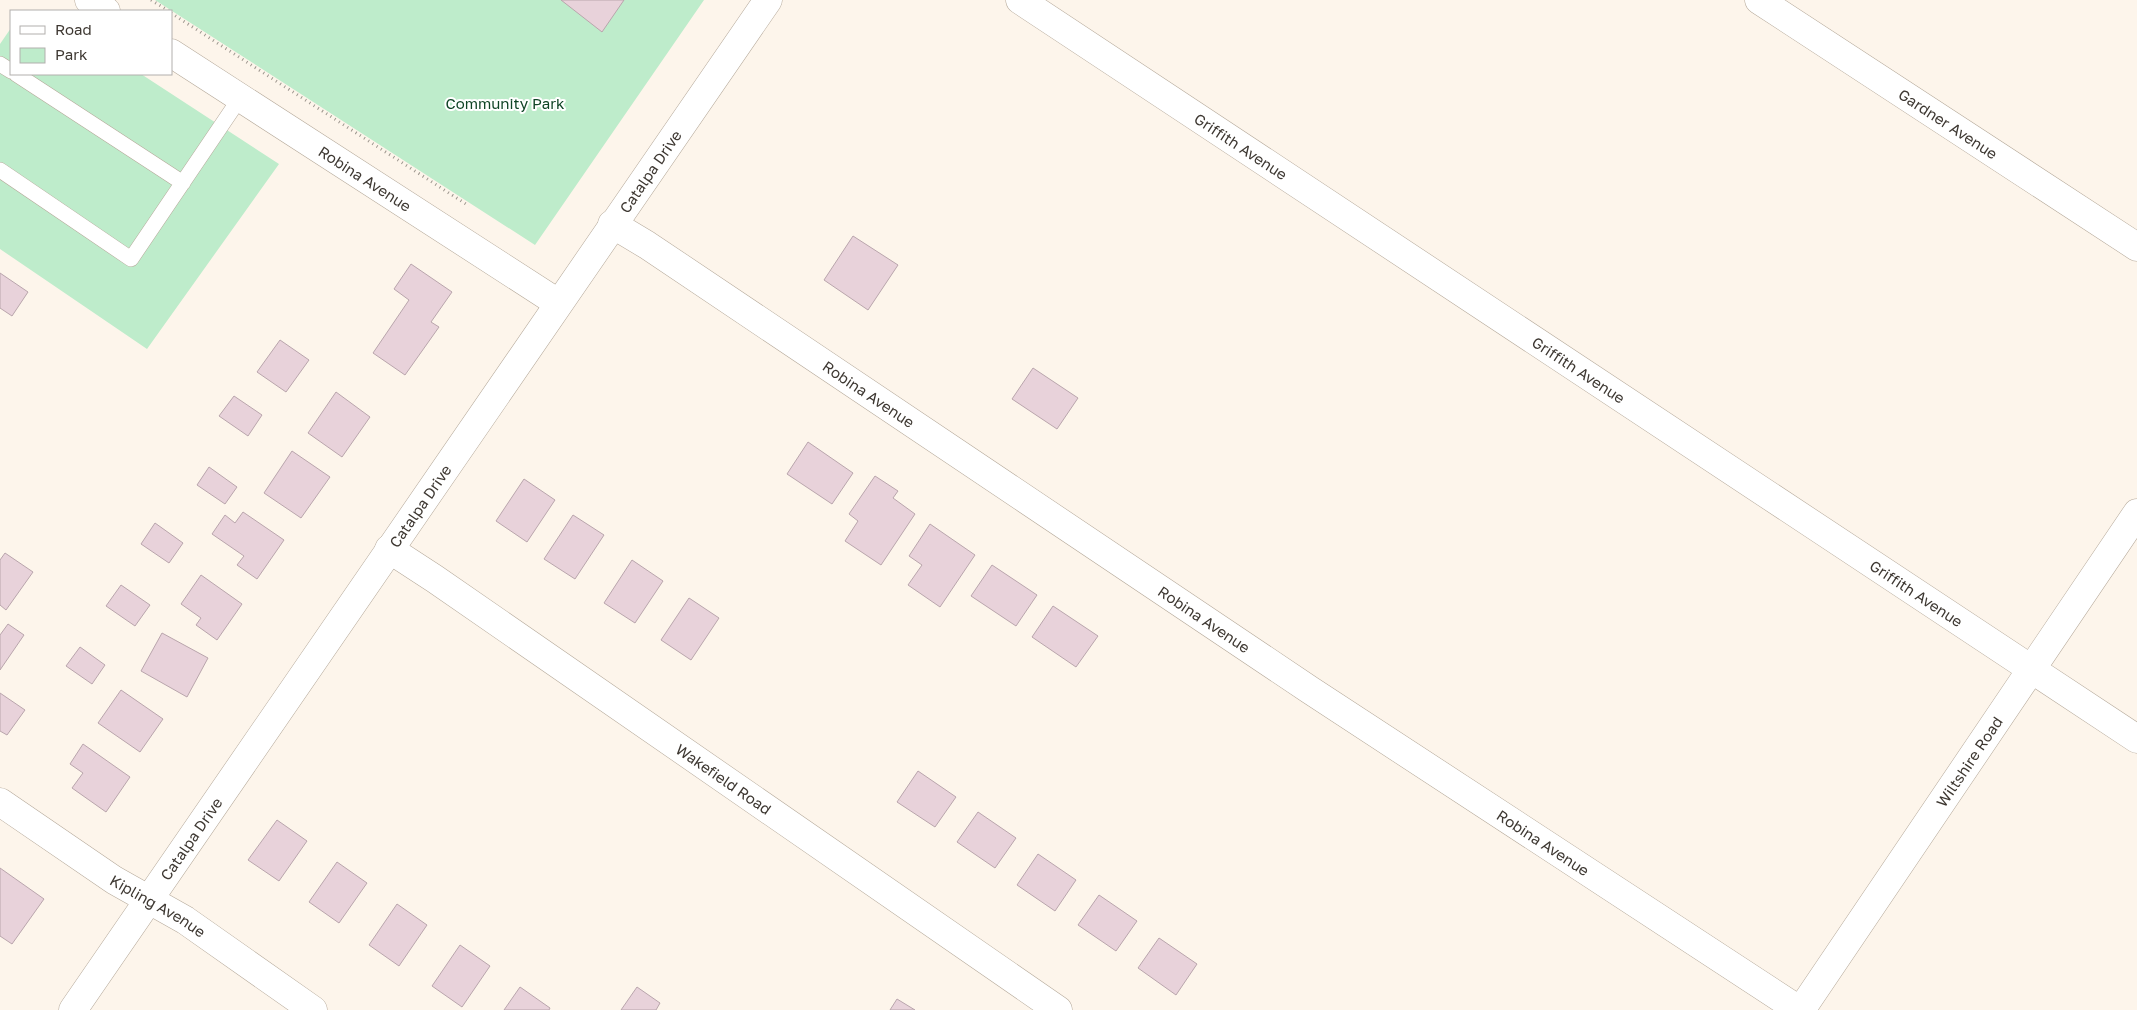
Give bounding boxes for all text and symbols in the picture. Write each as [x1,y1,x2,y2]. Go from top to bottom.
legend [10,10,172,75]
text: Road [55,20,92,38]
text: Park [55,45,88,63]
street label: Gardner Avenue [1895,85,2001,163]
park label: Community Park [446,94,565,112]
street label: Griffith Avenue [1191,109,1291,184]
street label: Catalpa Drive [615,126,685,216]
street label: Robina Avenue [315,142,415,215]
street label: Griffith Avenue [1529,332,1629,407]
street label: Robina Avenue [819,357,918,431]
street label: Catalpa Drive [385,461,455,551]
street label: Griffith Avenue [1867,556,1967,631]
street label: Robina Avenue [1155,582,1254,656]
street label: Wiltshire Road [1932,713,2006,810]
street label: Wakefield Road [673,740,775,818]
street label: Catalpa Drive [156,794,226,884]
street label: Robina Avenue [1494,806,1593,880]
street label: Kipling Avenue [107,871,209,941]

